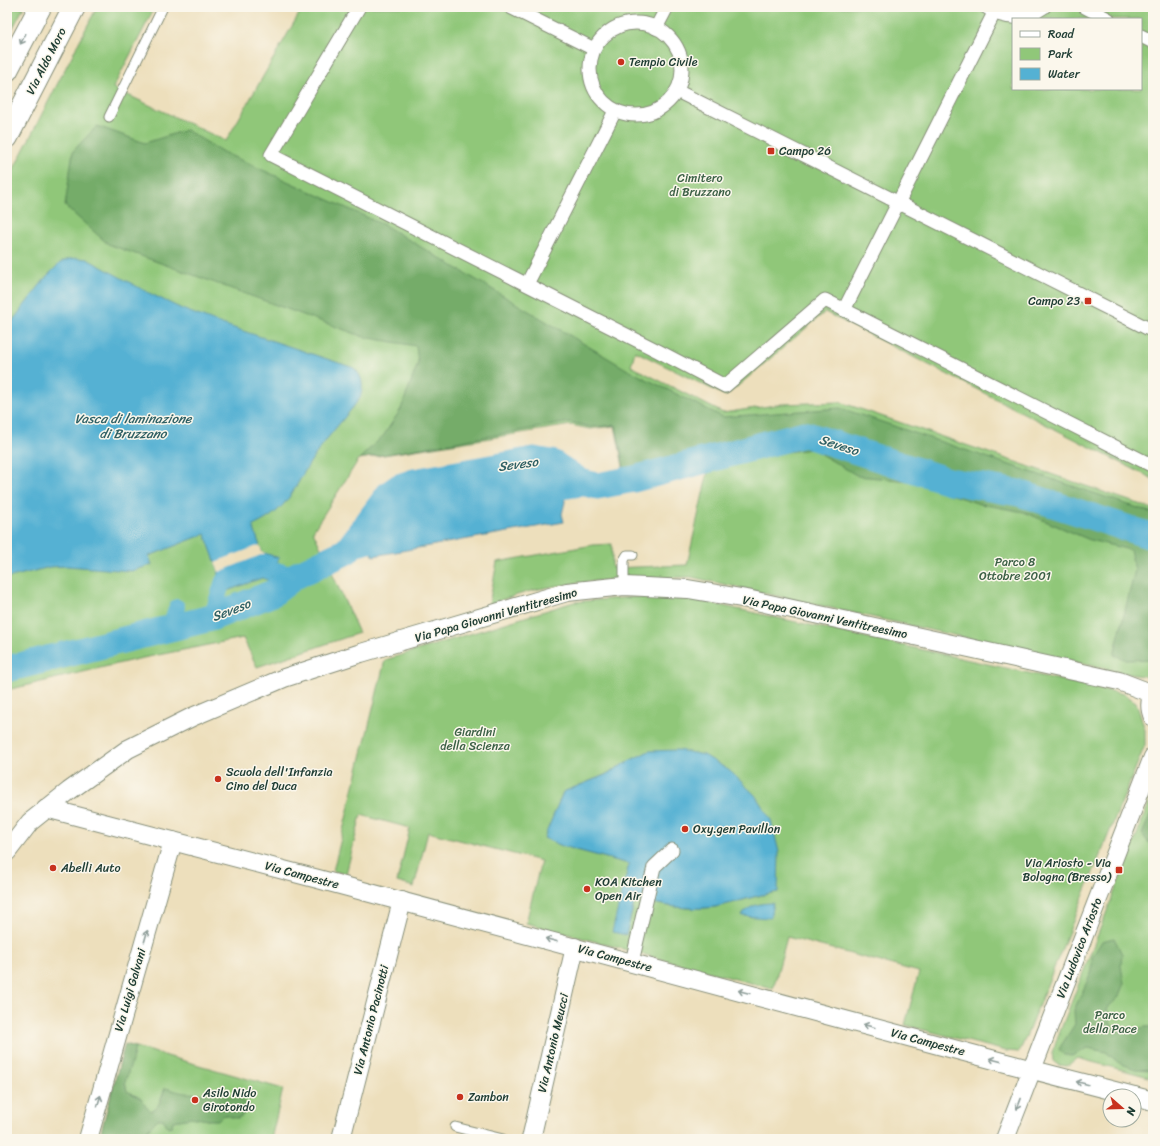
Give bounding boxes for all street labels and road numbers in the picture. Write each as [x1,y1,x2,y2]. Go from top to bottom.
street label: Via Aldo Moro [20,23,72,99]
street label: Via Papa Giovanni Ventitreesimo [412,581,580,649]
street label: Via Papa Giovanni Ventitreesimo [740,589,910,645]
street label: Via Campestre [262,855,342,895]
street label: Via Ludovico Ariosto [1050,894,1108,1002]
street label: Via Campestre [575,938,655,978]
street label: Via Luigi Galvani [108,945,153,1034]
street label: Via Antonio Pacinotti [347,962,395,1077]
street label: Via Antonio Meucci [531,990,575,1095]
street label: Via Campestre [888,1022,968,1062]

